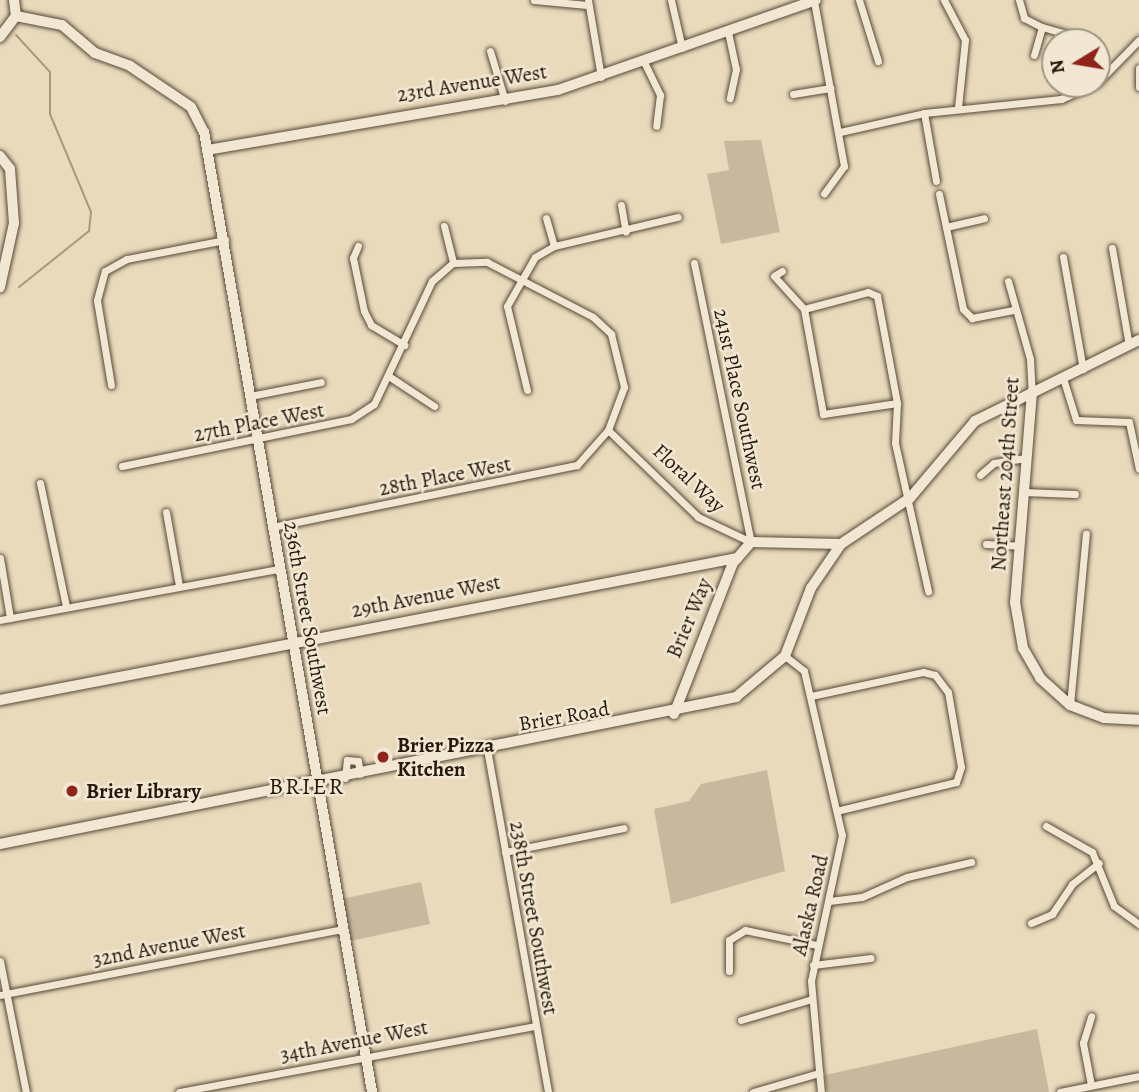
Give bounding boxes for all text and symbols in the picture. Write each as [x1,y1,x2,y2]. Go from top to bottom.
north arrow [1041,28,1111,98]
text: N [1043,57,1071,76]
street label: 23rd Avenue West [395,59,549,107]
street label: 241st Place Southwest [709,306,771,492]
street label: Northeast 204th Street [986,376,1024,572]
street label: 27th Place West [192,397,326,447]
street label: Floral Way [648,438,730,518]
street label: 28th Place West [377,451,513,501]
street label: 236th Street Southwest [279,519,337,717]
street label: 29th Avenue West [349,569,503,623]
street label: Brier Way [661,574,717,662]
street label: Brier Road [517,696,611,736]
place label: Brier Pizza Kitchen [397,732,494,782]
marker: Brier Pizza Kitchen [375,749,391,765]
district label: BRIER [269,773,345,801]
place label: Brier Library [86,778,201,804]
marker: Brier Library [64,783,80,799]
street label: 238th Street Southwest [505,819,563,1017]
street label: Alaska Road [786,852,834,958]
street label: 32nd Avenue West [90,918,248,972]
street label: 34th Avenue West [278,1014,430,1068]

